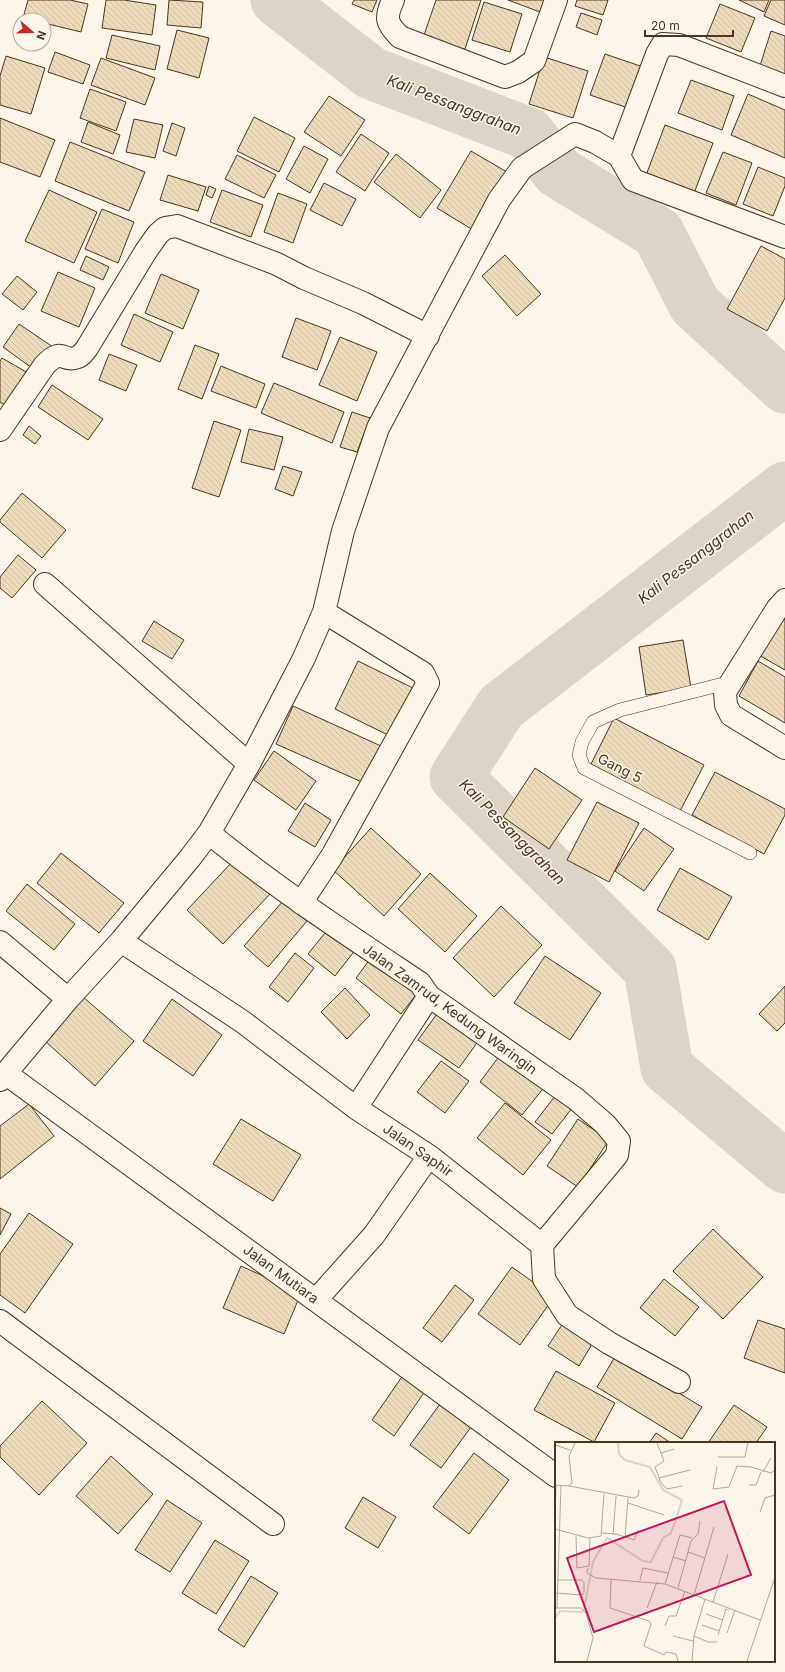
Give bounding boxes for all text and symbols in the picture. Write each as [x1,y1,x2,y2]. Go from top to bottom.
north arrow [12,12,52,52]
scale bar [645,12,733,38]
text: 20 m [651,18,680,33]
text: N [33,29,49,42]
water label: Kali Pessanggrahan [384,70,524,139]
water label: Kali Pessanggrahan [634,505,758,608]
street label: Gang 5 [595,749,645,786]
water label: Kali Pessanggrahan [455,775,569,889]
street label: Jalan Zamrud, Kedung Waringin [360,940,541,1078]
street label: Jalan Saphir [380,1119,457,1180]
street label: Jalan Mutiara [240,1241,322,1307]
inset map [555,1442,775,1662]

